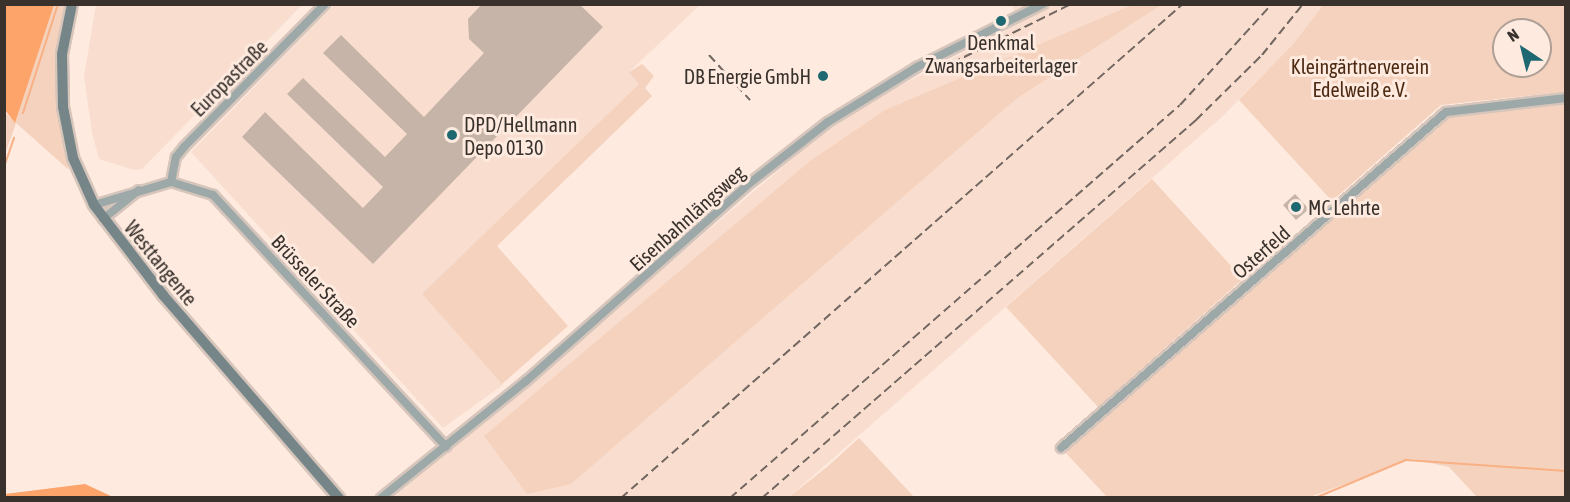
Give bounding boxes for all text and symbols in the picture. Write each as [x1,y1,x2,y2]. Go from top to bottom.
marker: Denkmal Zwangsarbeiterlager [994,14,1008,28]
north arrow [1492,18,1552,78]
text: N [1504,25,1522,45]
place label: Denkmal Zwangsarbeiterlager [925,30,1077,77]
street label: Europastraße [186,35,272,121]
park label: Kleingärtnerverein Edelweiß e.V. [1291,55,1429,102]
place label: DB Energie GmbH [684,64,811,88]
marker: DB Energie GmbH [816,69,830,83]
place label: DPD/Hellmann Depo 0130 [464,112,577,159]
marker: DPD/Hellmann Depo 0130 [445,128,459,142]
street label: Eisenbahnlängsweg [625,160,749,276]
place label: MC Lehrte [1308,195,1380,219]
marker: MC Lehrte [1289,200,1303,214]
street label: Westtangente [120,216,202,310]
street label: Osterfeld [1227,221,1295,283]
street label: Brüsseler Straße [267,229,365,333]

